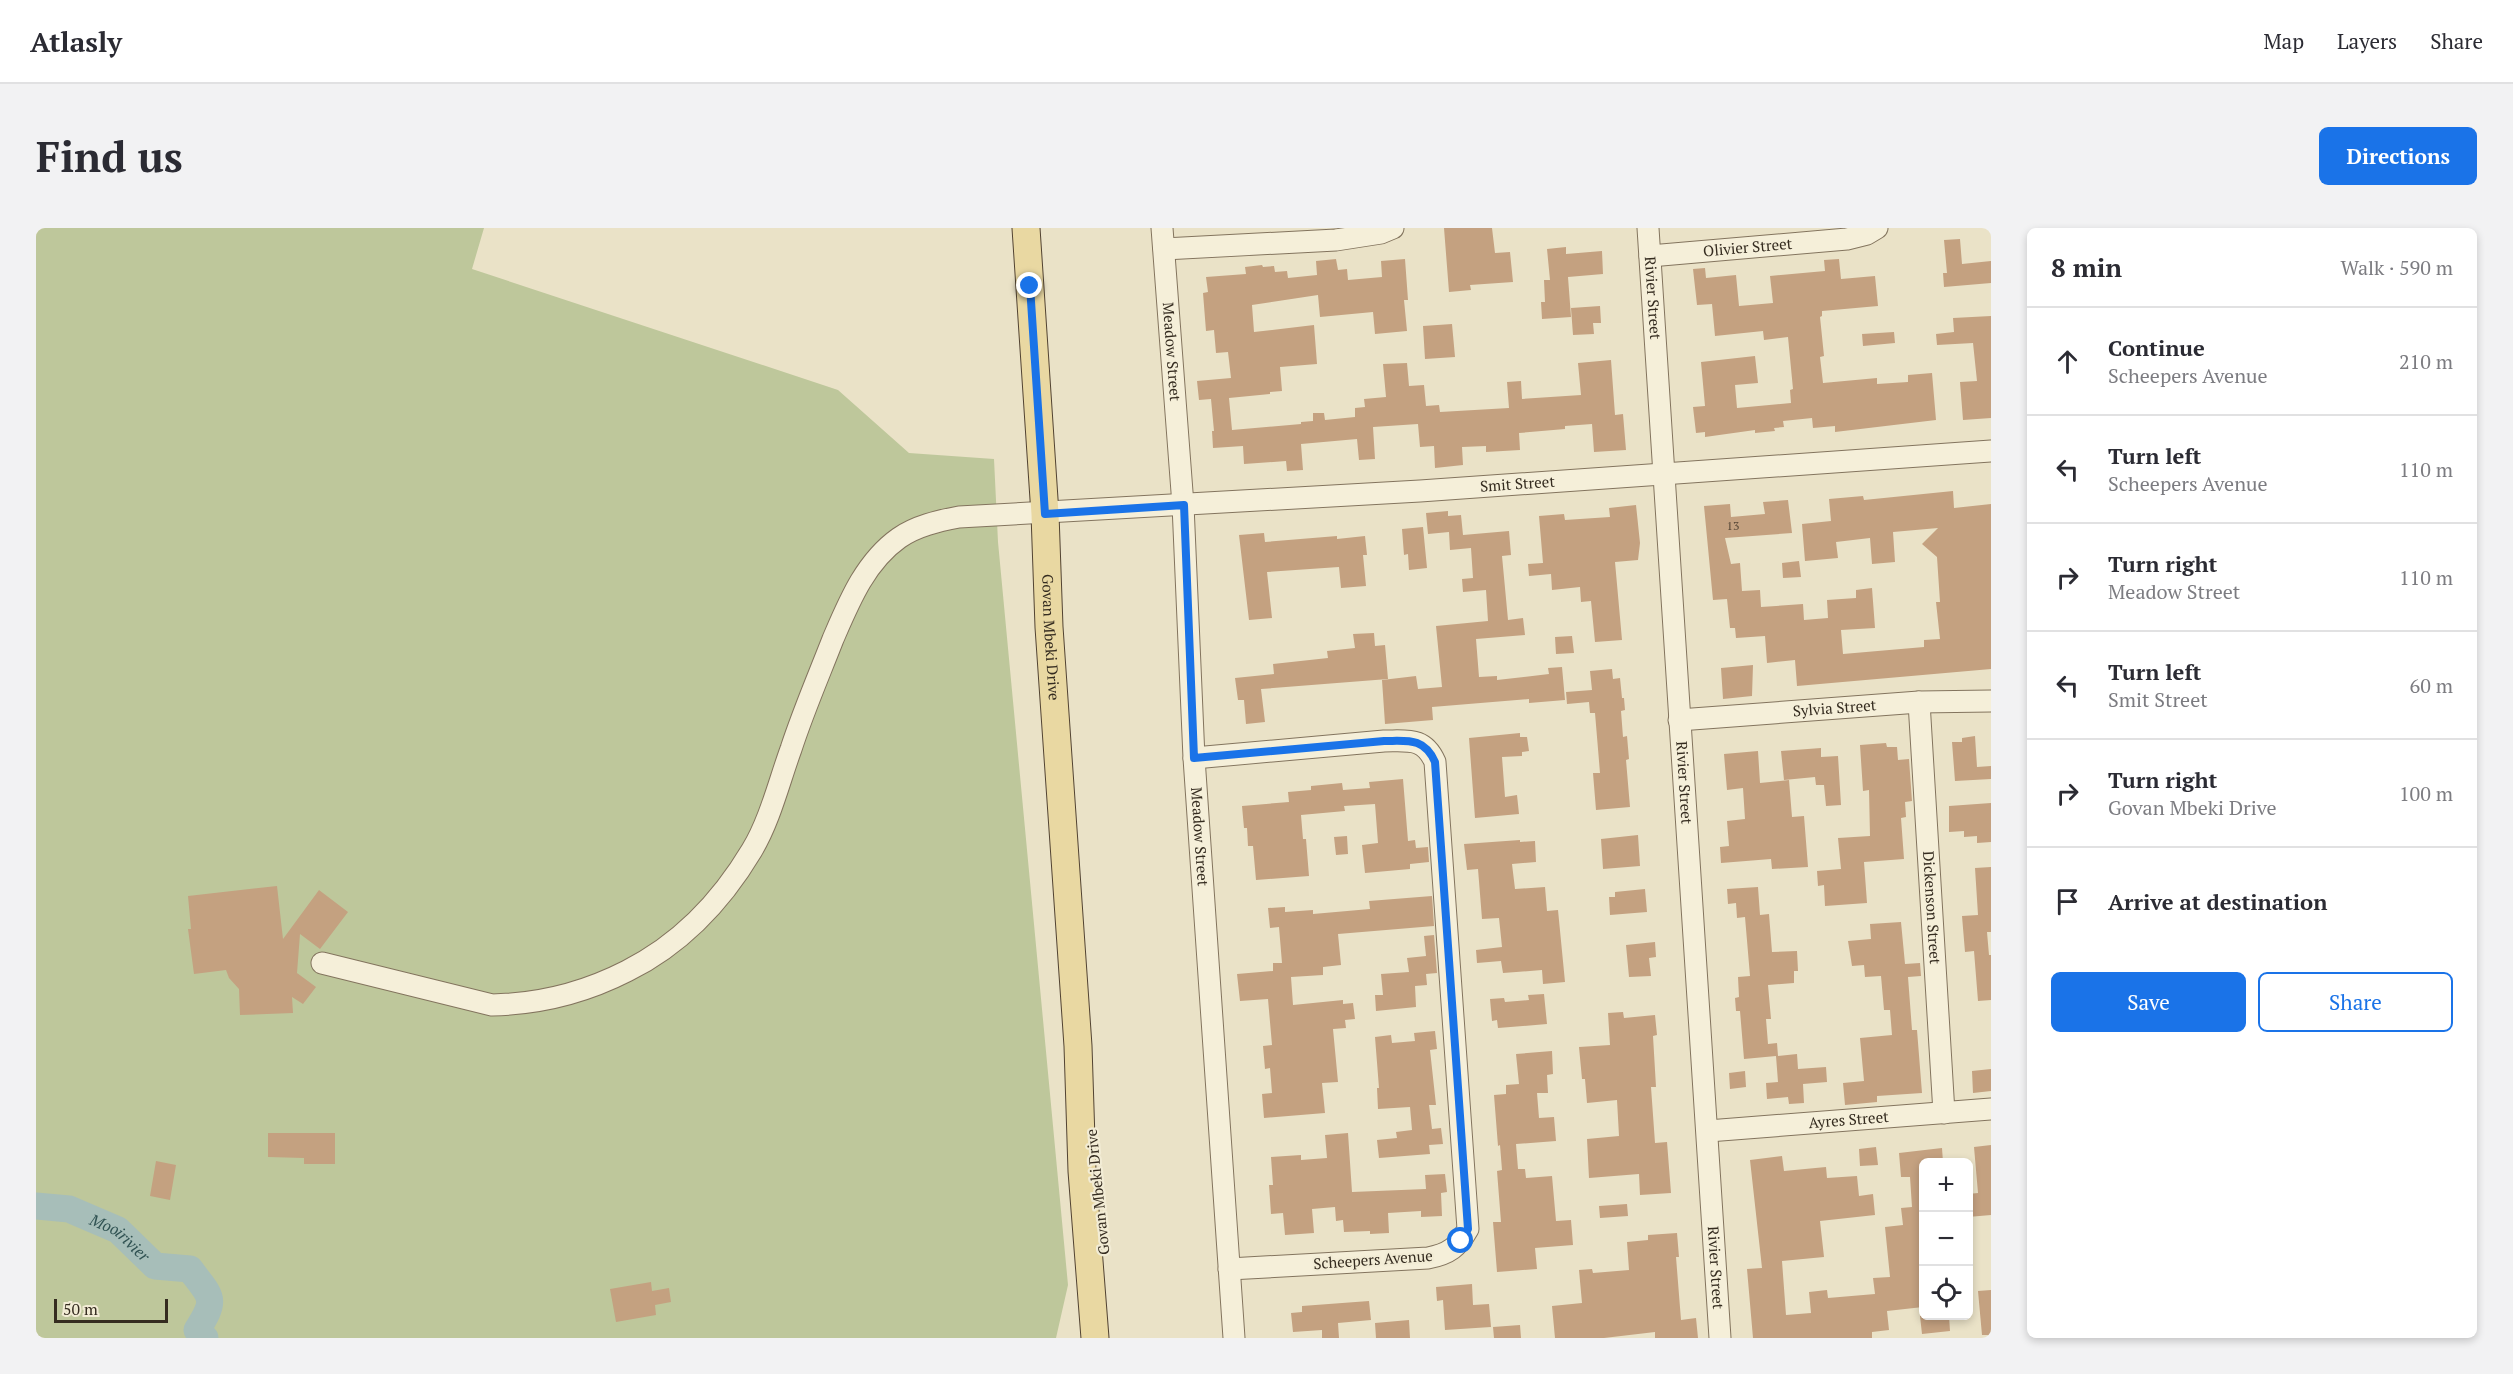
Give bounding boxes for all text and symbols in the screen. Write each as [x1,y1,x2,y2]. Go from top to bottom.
text: Atlasly [30,23,122,60]
text: Map [2263,27,2304,55]
text: Layers [2337,27,2397,55]
text: Share [2430,27,2483,55]
button: Directions [2319,127,2477,185]
text: Find us [36,128,183,184]
street label: Olivier Street [1702,233,1793,260]
text: 8 min [2051,250,2122,284]
text: Walk · 590 m [2341,254,2453,281]
street label: Rivier Street [1641,256,1666,340]
route end [1016,272,1042,298]
street label: Meadow Street [1159,301,1186,402]
text: Continue [2108,333,2205,362]
icon: ahead [2051,345,2084,378]
text: 210 m [2399,348,2453,375]
text: Scheepers Avenue [2108,362,2268,389]
text: Turn left [2108,441,2201,470]
icon: left [2051,453,2084,486]
text: 110 m [2399,456,2453,483]
text: Scheepers Avenue [2108,470,2268,497]
street label: Smit Street [1479,471,1556,496]
house number: 13 [1727,518,1739,533]
text: Turn right [2108,549,2217,578]
icon: right [2051,561,2084,594]
text: 110 m [2399,564,2453,591]
street label: Govan Mbeki Drive [1038,574,1065,701]
text: Meadow Street [2108,578,2240,605]
text: Turn left [2108,657,2201,686]
icon: left [2051,669,2084,702]
text: 60 m [2410,672,2453,699]
text: Smit Street [2108,686,2208,713]
street label: Sylvia Street [1792,694,1877,720]
street label: Rivier Street [1672,741,1698,825]
text: Turn right [2108,765,2217,794]
icon: right [2051,777,2084,810]
text: 100 m [2399,780,2453,807]
street label: Meadow Street [1187,787,1214,887]
text: Govan Mbeki Drive [2108,794,2277,821]
street label: Dickenson Street [1919,850,1946,965]
icon: arrive [2051,885,2084,918]
text: Arrive at destination [2108,887,2327,916]
button: Save [2051,972,2246,1032]
button: Share [2258,972,2453,1032]
street label: Ayres Street [1808,1106,1890,1132]
street label: Govan Mbeki Drive [1080,1128,1114,1256]
map controls [1919,1158,1973,1320]
button: + [1919,1158,1973,1212]
water label: Mooirivier [86,1208,155,1267]
button: − [1919,1212,1973,1266]
street label: Rivier Street [1704,1226,1729,1310]
route start [1447,1227,1473,1253]
street label: Scheepers Avenue [1313,1245,1433,1273]
button: locate [1919,1266,1973,1320]
scale bar [54,1296,168,1324]
text: 50 m [63,1298,98,1320]

